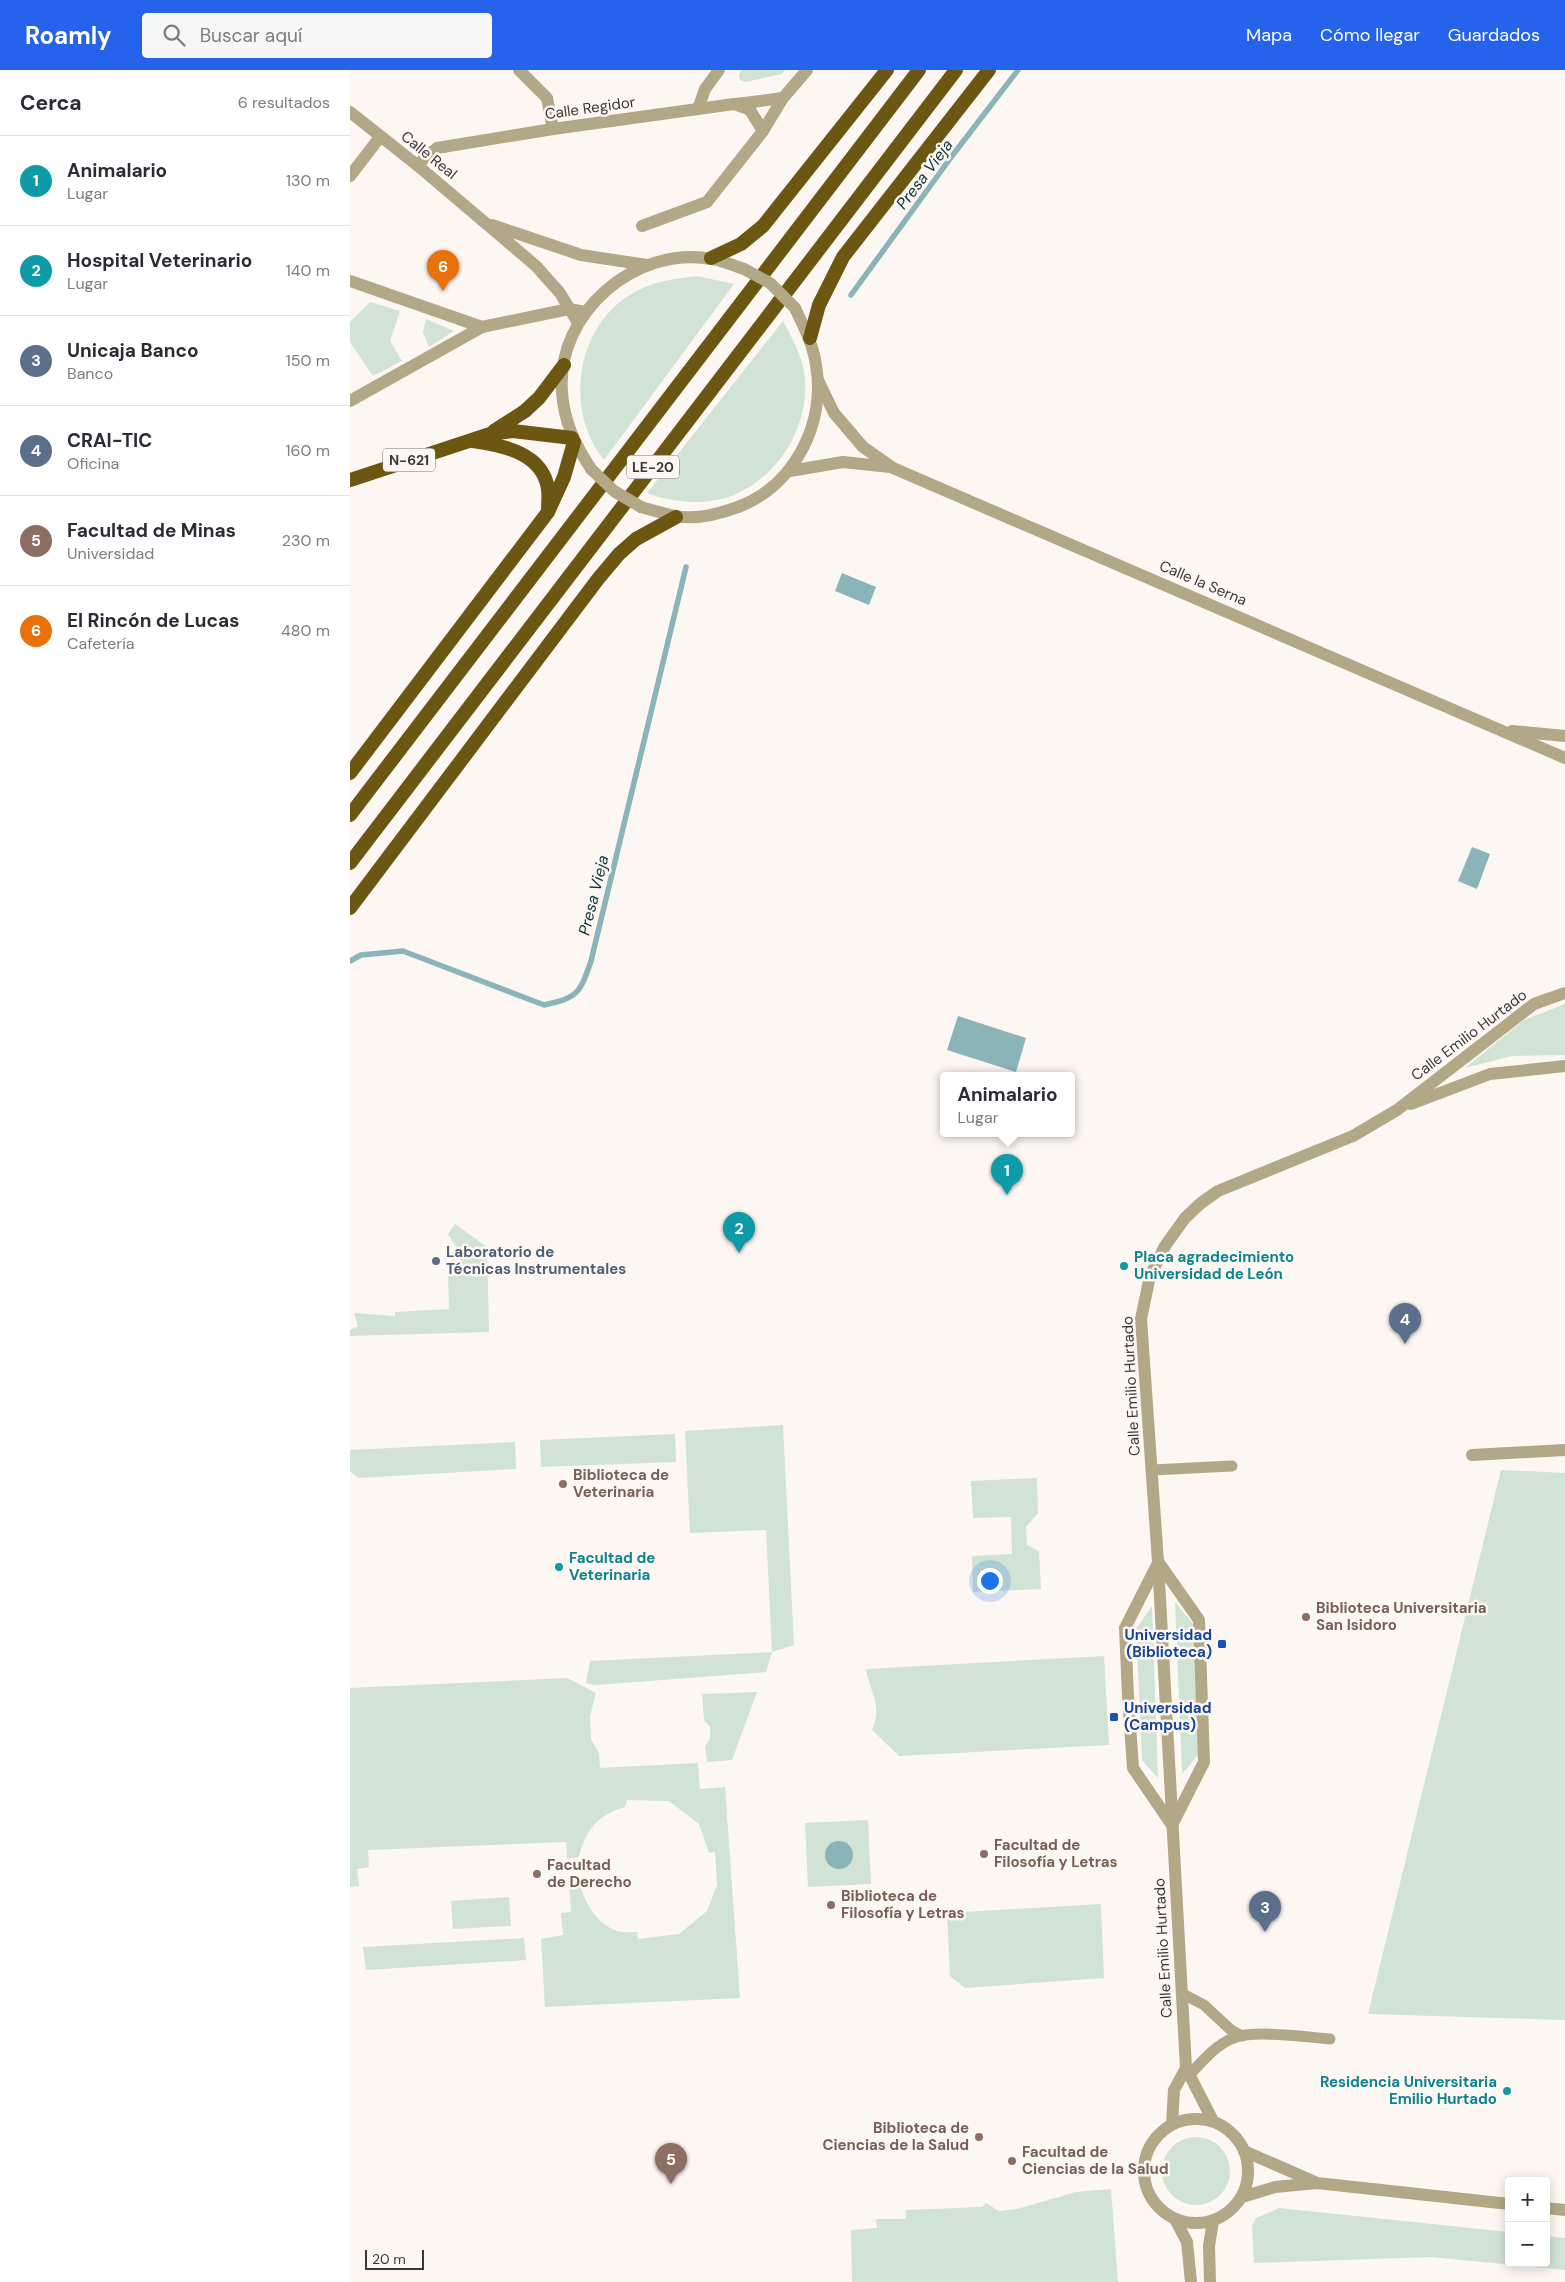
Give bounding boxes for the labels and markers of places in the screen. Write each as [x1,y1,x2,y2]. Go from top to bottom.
pin: 6 [427,250,459,291]
pin: 1 [991,1154,1023,1195]
pin: 2 [723,1212,755,1253]
place label: Laboratorio de Técnicas Instrumentales [446,1242,626,1279]
place label: Placa agradecimiento Universidad de León [1134,1247,1294,1284]
marker: Laboratorio de Técnicas Instrumentales [430,1255,442,1267]
marker: Placa agradecimiento Universidad de León [1118,1260,1130,1272]
pin: 4 [1389,1303,1421,1344]
place label: Biblioteca de Veterinaria [573,1465,669,1502]
marker: Biblioteca de Veterinaria [557,1478,569,1490]
place label: Facultad de Veterinaria [569,1548,655,1585]
marker: Facultad de Veterinaria [553,1561,565,1573]
place label: Biblioteca Universitaria San Isidoro [1316,1598,1487,1635]
marker: Biblioteca Universitaria San Isidoro [1300,1611,1312,1623]
place label: Universidad (Biblioteca) [1125,1625,1212,1662]
marker: Universidad (Biblioteca) [1216,1638,1228,1650]
place label: Universidad (Campus) [1124,1698,1211,1735]
marker: Universidad (Campus) [1108,1711,1120,1723]
place label: Facultad de Filosofía y Letras [994,1835,1118,1872]
marker: Facultad de Filosofía y Letras [978,1848,990,1860]
place label: Facultad de Derecho [547,1855,632,1892]
marker: Facultad de Derecho [531,1868,543,1880]
place label: Biblioteca de Filosofía y Letras [841,1886,965,1923]
pin: 3 [1249,1891,1281,1932]
marker: Biblioteca de Filosofía y Letras [825,1899,837,1911]
place label: Residencia Universitaria Emilio Hurtado [1320,2072,1497,2109]
marker: Residencia Universitaria Emilio Hurtado [1501,2085,1513,2097]
place label: Biblioteca de Ciencias de la Salud [822,2118,969,2155]
marker: Biblioteca de Ciencias de la Salud [973,2131,985,2143]
place label: Facultad de Ciencias de la Salud [1022,2142,1169,2179]
pin: 5 [655,2143,687,2184]
marker: Facultad de Ciencias de la Salud [1006,2155,1018,2167]

